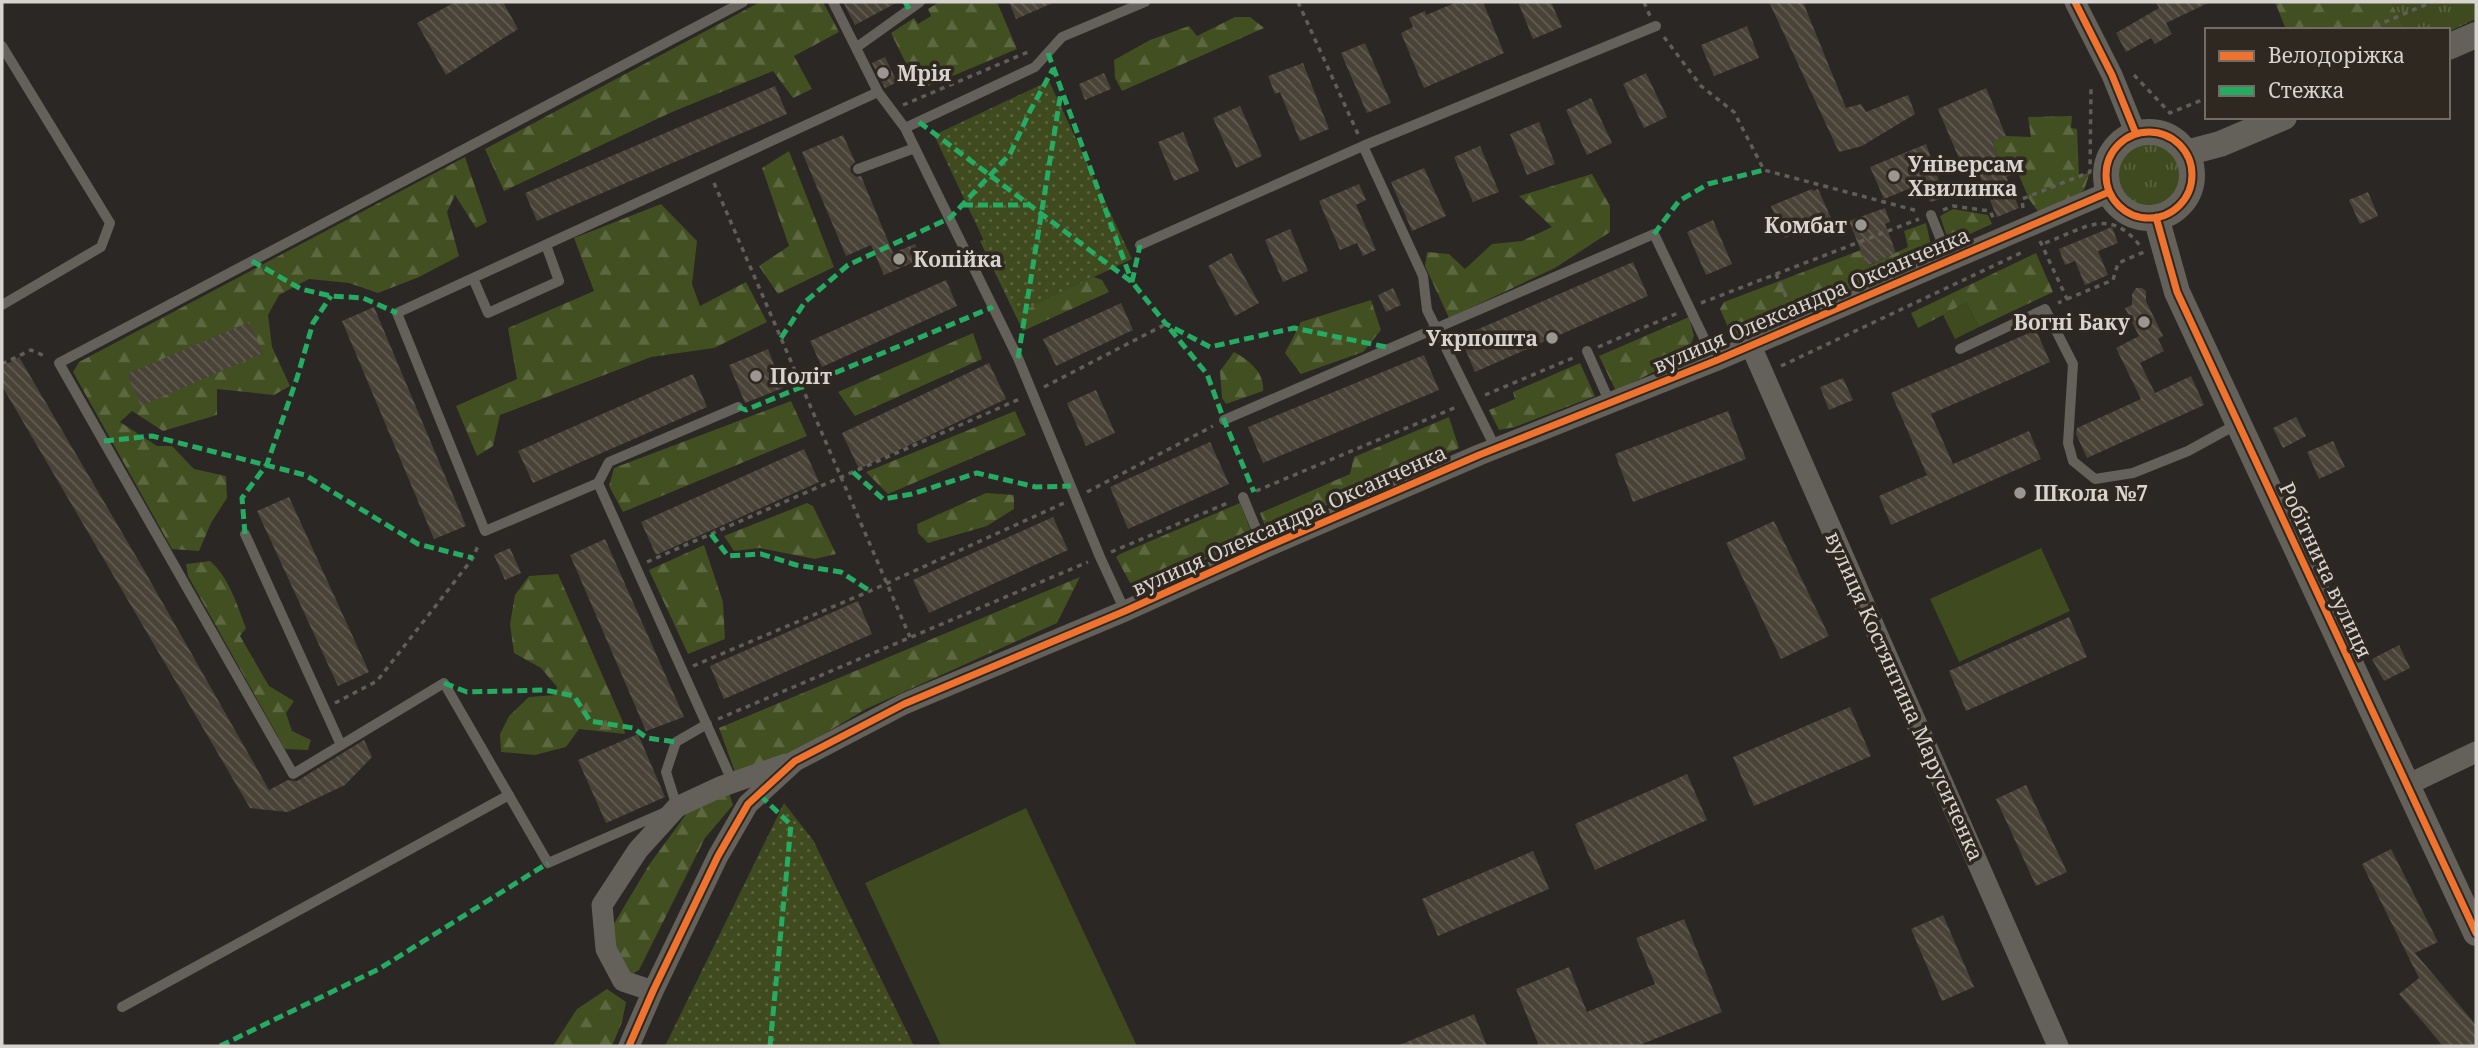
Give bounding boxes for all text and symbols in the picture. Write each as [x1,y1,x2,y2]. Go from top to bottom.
legend [2205,28,2450,119]
text: Велодоріжка [2268,41,2405,69]
place label: Мрія [897,59,951,87]
marker: Мрія [875,65,891,81]
text: Стежка [2268,76,2344,104]
place label: Універсам Хвилинка [1908,150,2024,202]
marker: Універсам Хвилинка [1886,168,1902,184]
place label: Комбат [1764,211,1847,239]
marker: Комбат [1853,217,1869,233]
street label: вулиця Олександра Оксанченка [1648,220,1974,380]
place label: Копійка [913,245,1002,273]
marker: Копійка [891,251,907,267]
place label: Вогні Баку [2014,308,2130,336]
marker: Вогні Баку [2136,314,2152,330]
place label: Укрпошта [1426,324,1538,352]
marker: Укрпошта [1544,330,1560,346]
place label: Політ [770,362,832,390]
marker: Політ [748,368,764,384]
street label: вулиця Олександра Оксанченка [1127,438,1451,602]
street label: Робітнича вулиця [2273,478,2379,662]
place label: Школа №7 [2034,479,2148,507]
marker: Школа №7 [2012,485,2028,501]
street label: вулиця Костянтина Марусиченка [1819,527,1991,865]

